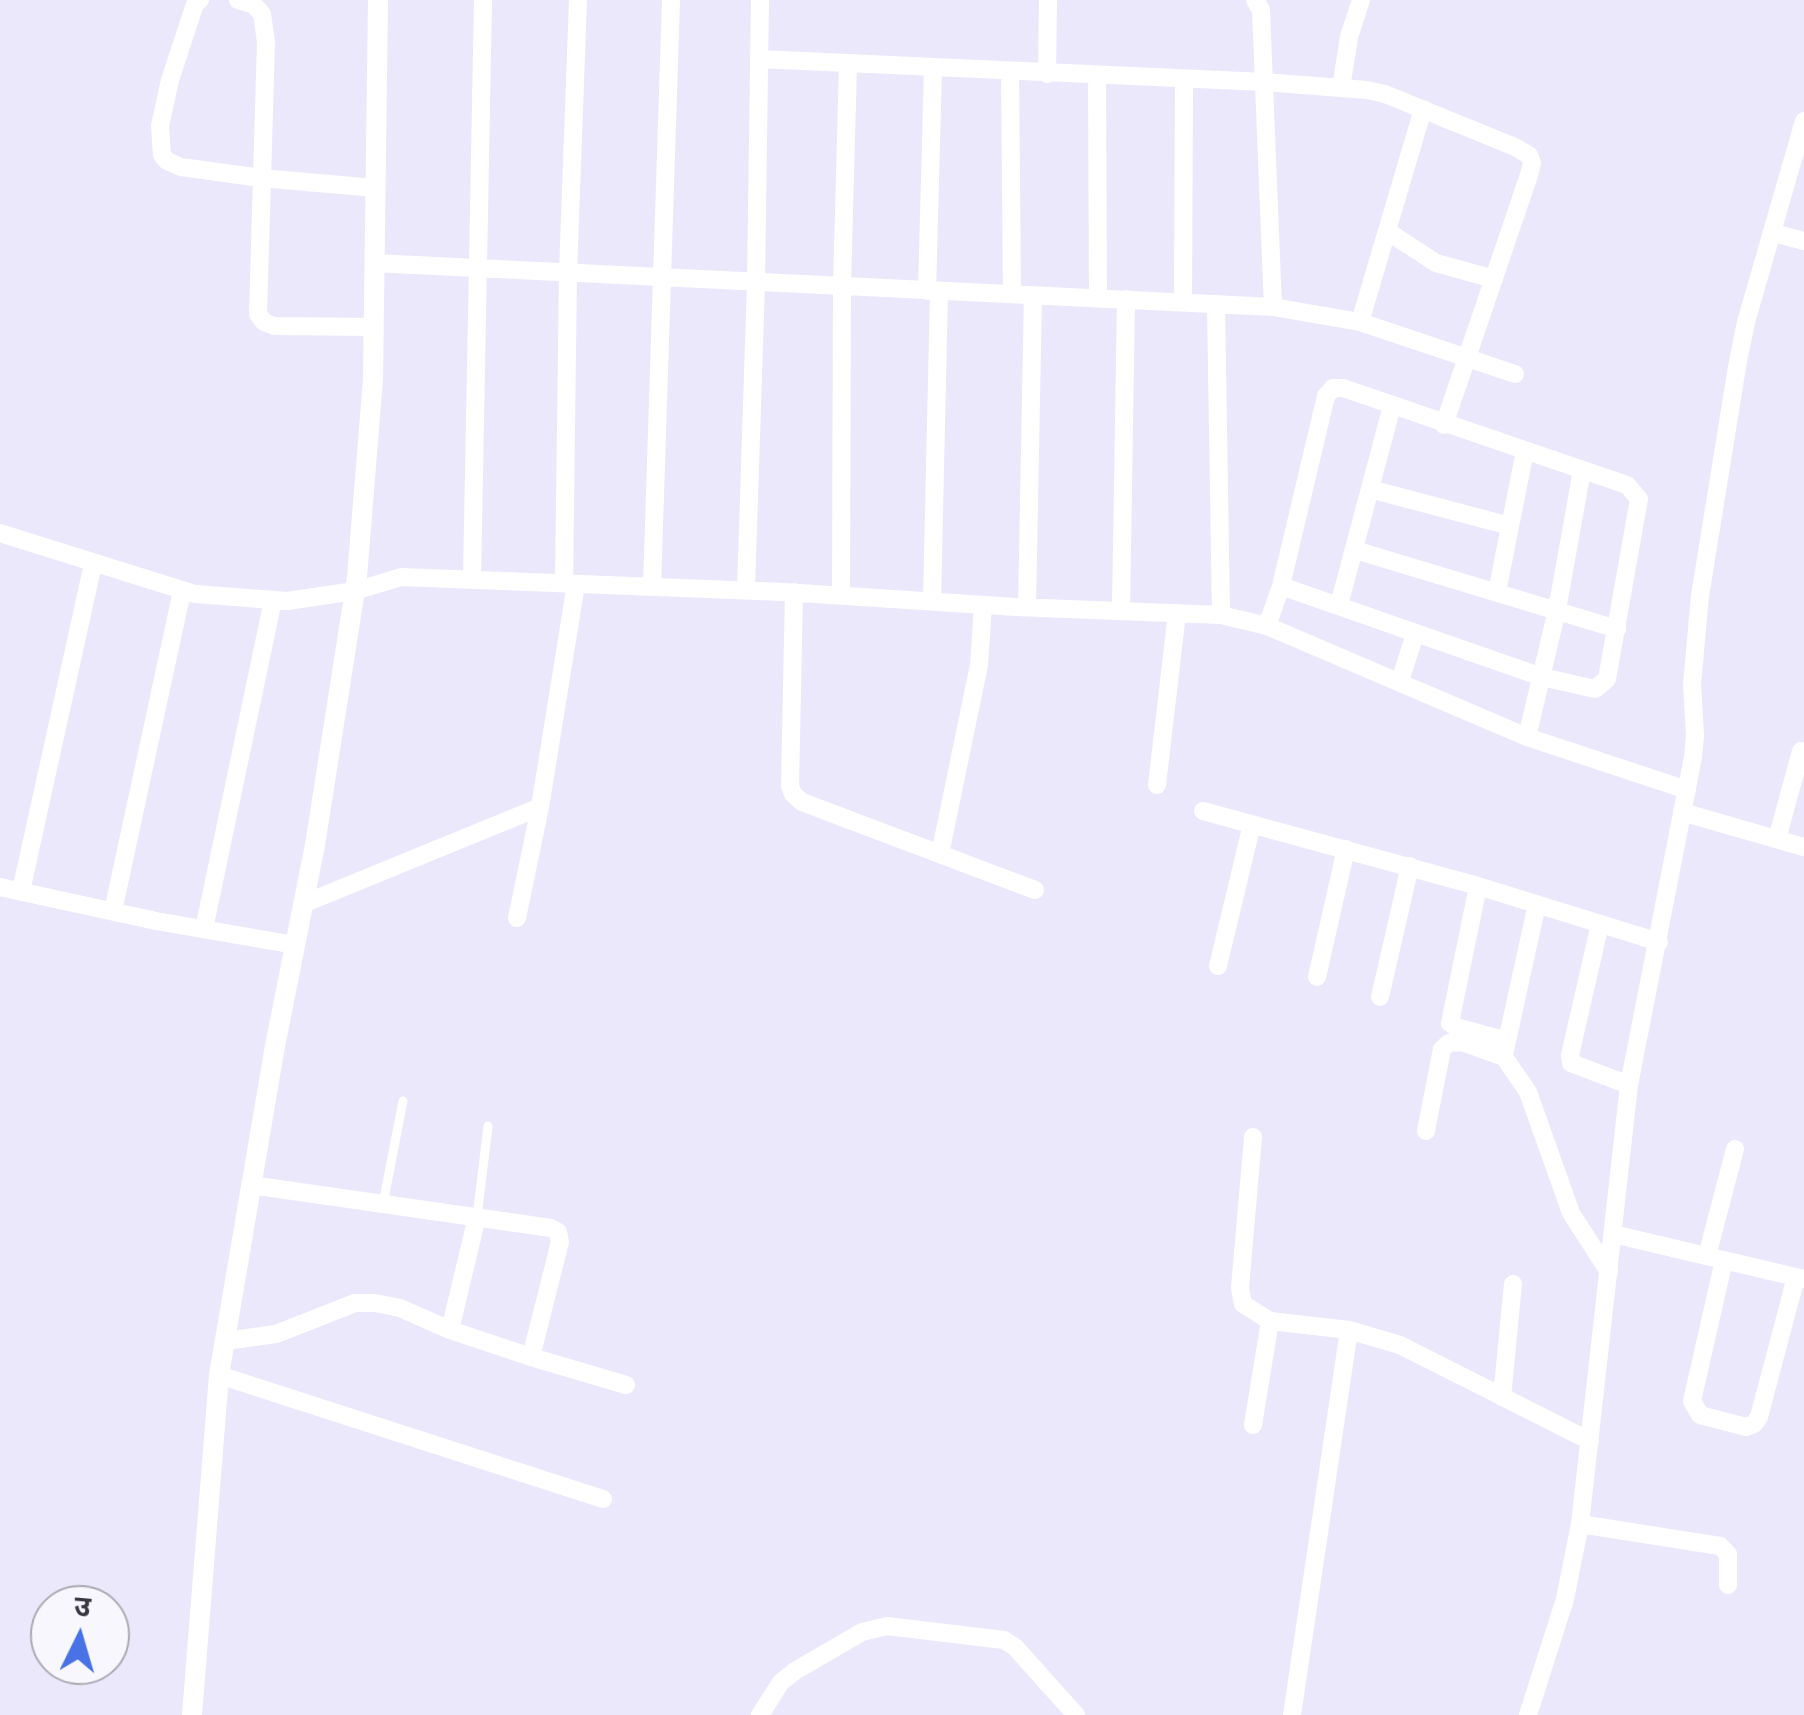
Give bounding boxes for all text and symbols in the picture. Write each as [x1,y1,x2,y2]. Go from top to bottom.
north arrow [30,1585,130,1685]
text: उ [73,1589,92,1624]

